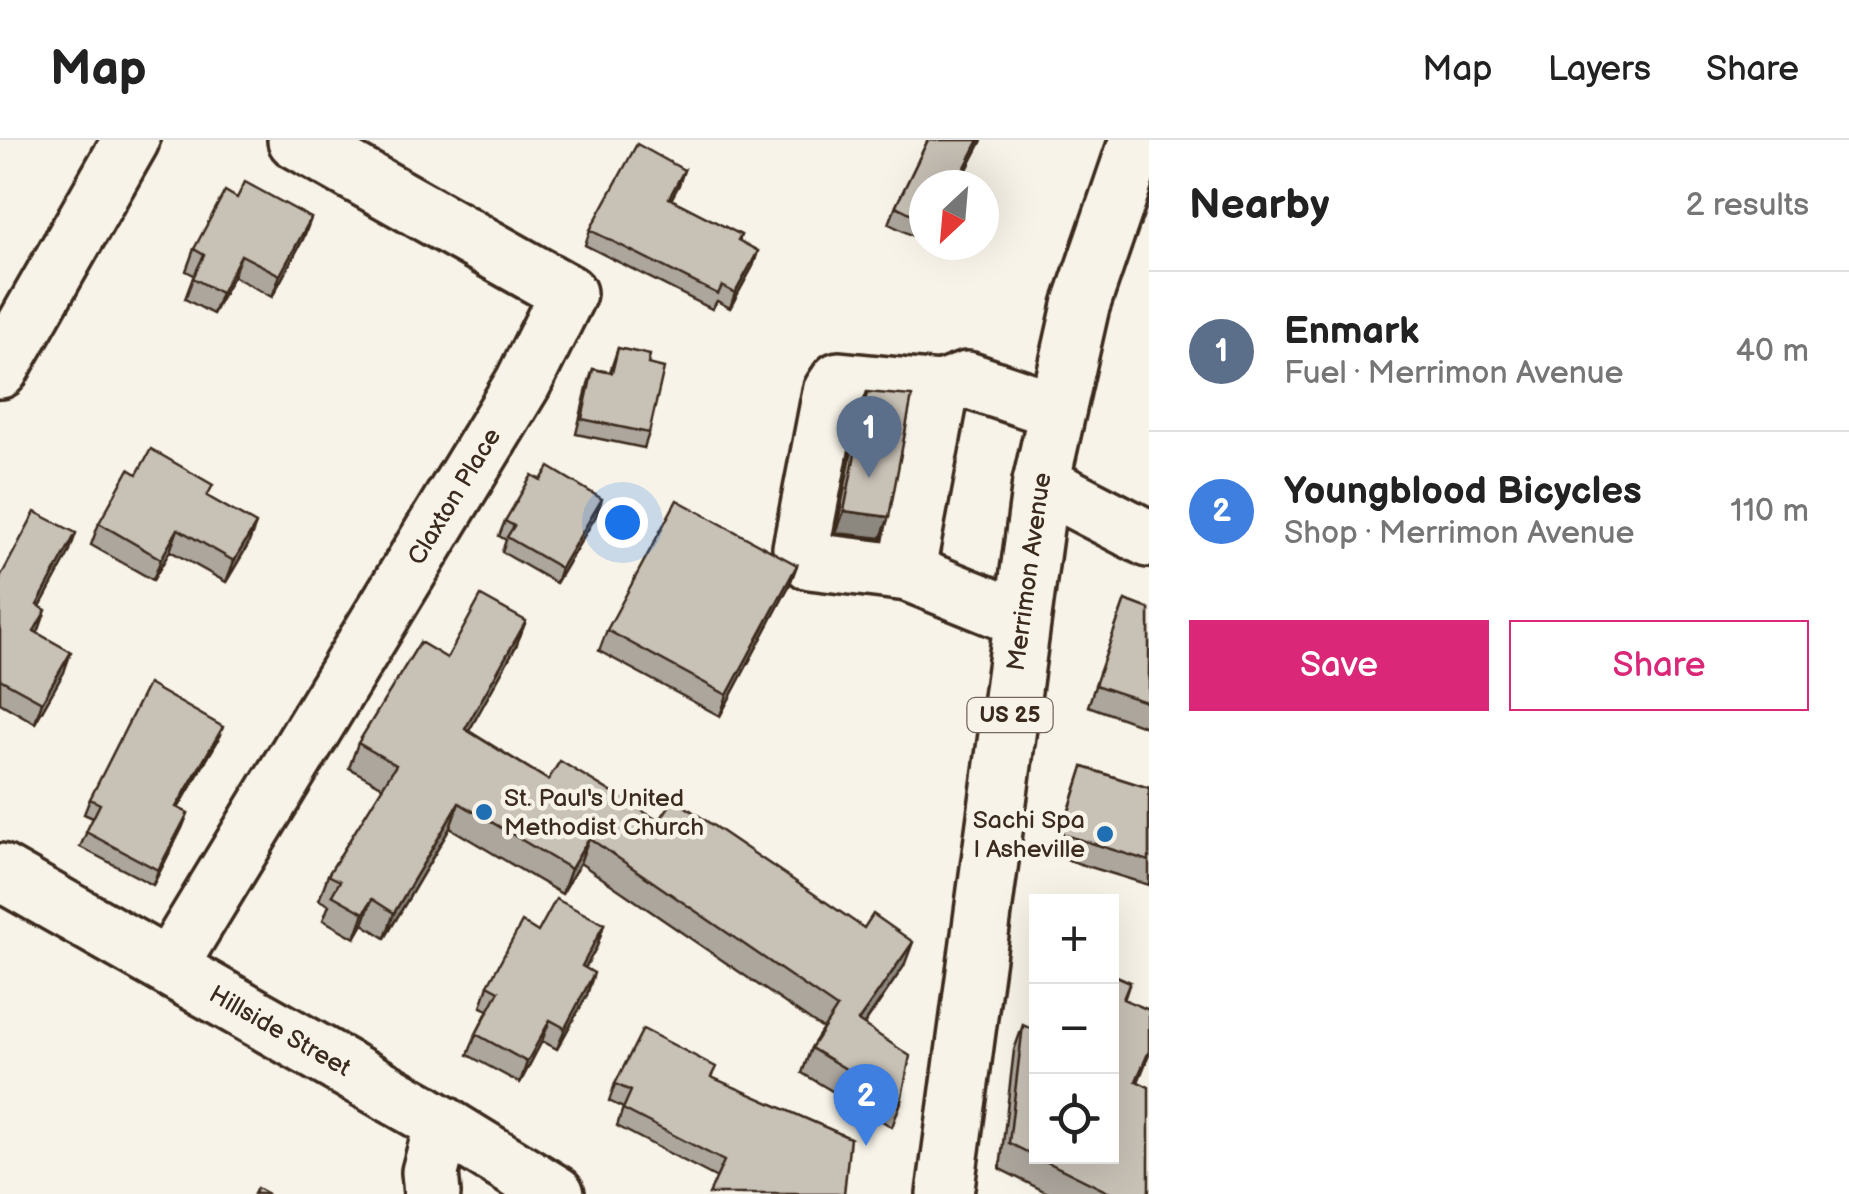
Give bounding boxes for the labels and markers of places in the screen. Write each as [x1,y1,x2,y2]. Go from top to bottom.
pin: 1 [836,395,902,478]
place label: St. Paul's United Methodist Church [504,783,704,843]
marker: St. Paul's United Methodist Church [473,801,495,823]
place label: Sachi Spa | Asheville [973,805,1085,865]
marker: Sachi Spa | Asheville [1094,823,1116,845]
pin: 2 [834,1064,898,1146]

